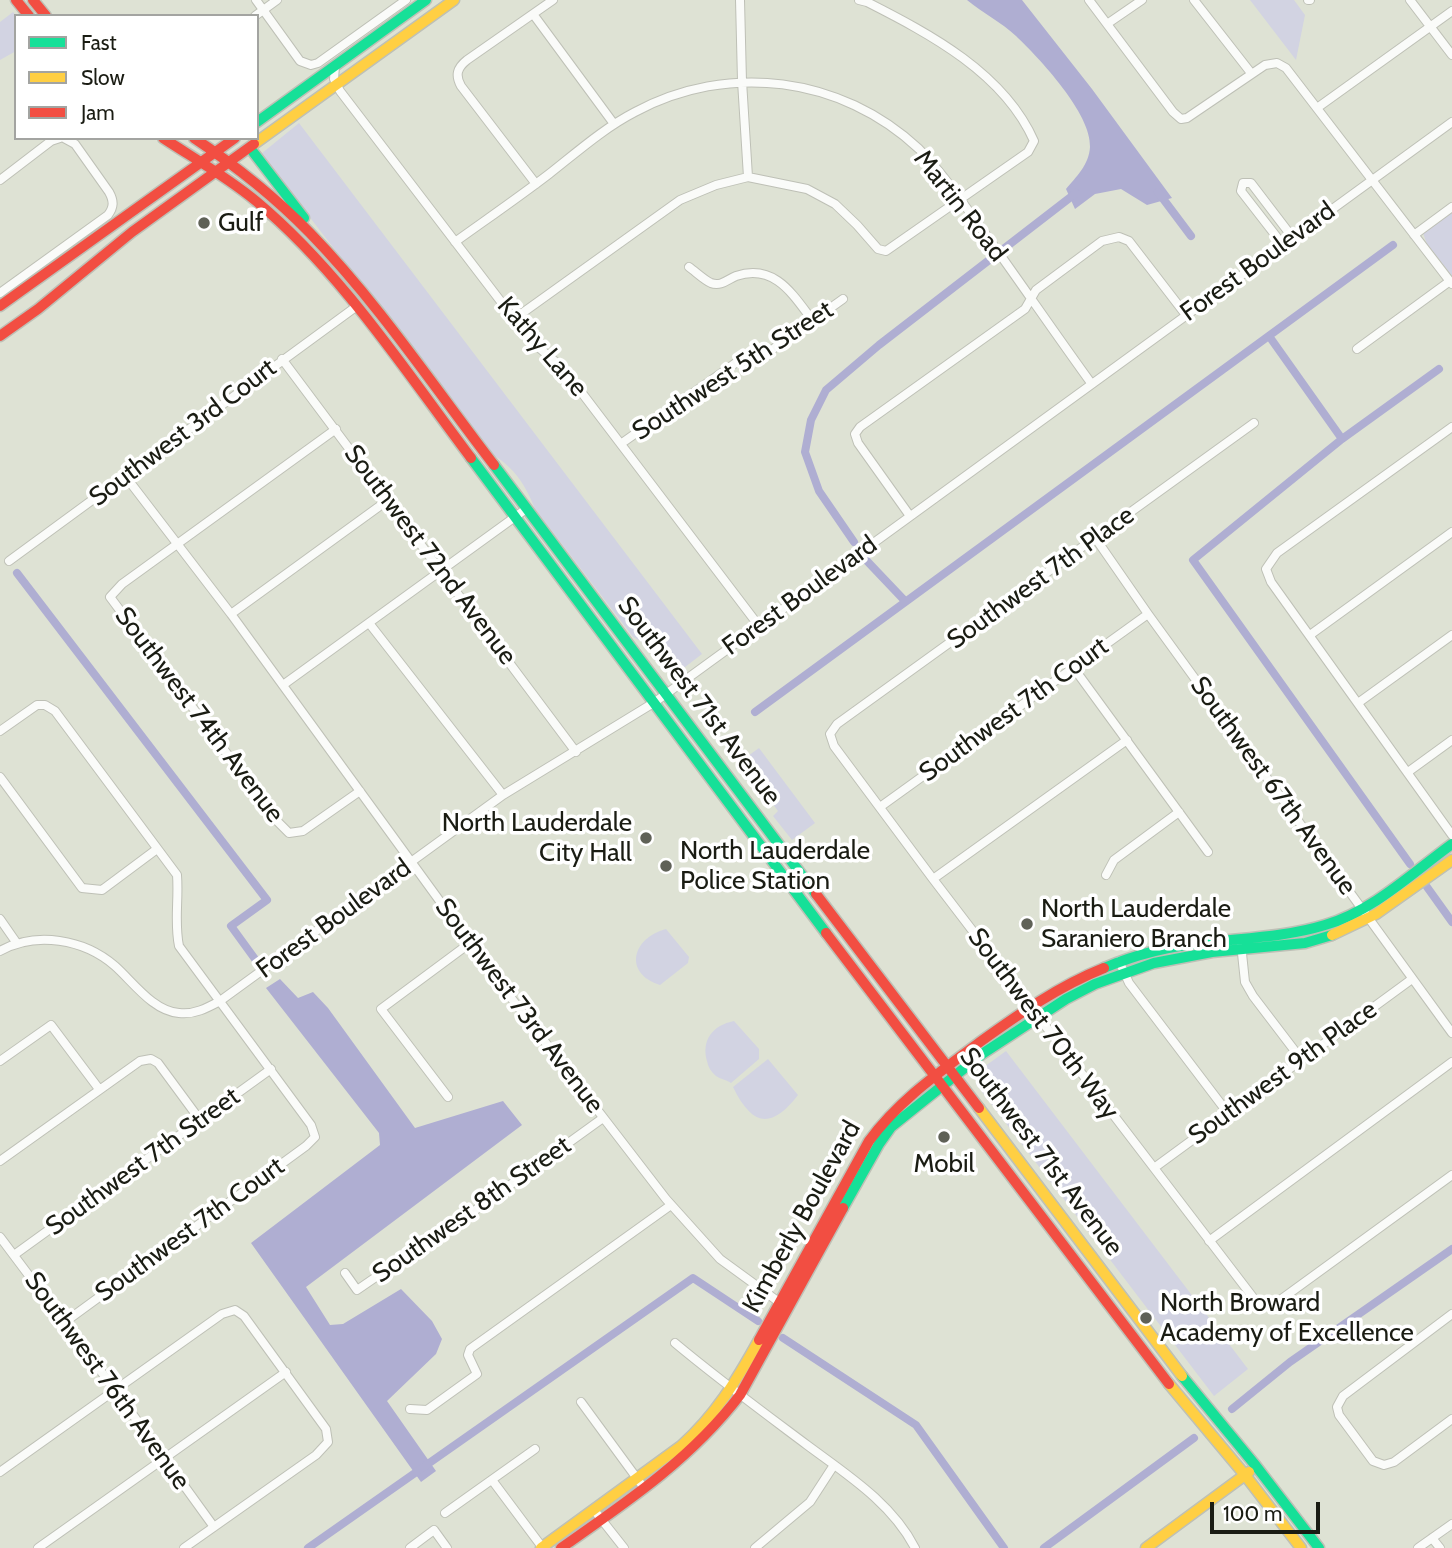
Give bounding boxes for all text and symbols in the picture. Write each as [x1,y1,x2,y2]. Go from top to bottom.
legend [14,14,259,140]
text: Fast [81,30,117,55]
text: Slow [81,65,125,90]
text: Jam [81,100,115,125]
street label: Martin Road [907,144,1013,268]
street label: Forest Boulevard [1175,195,1341,329]
place label: Gulf [218,207,264,239]
marker: Gulf [196,215,212,231]
street label: Kathy Lane [490,291,594,403]
street label: Southwest 5th Street [627,295,839,447]
street label: Southwest 3rd Court [83,353,283,513]
street label: Southwest 72nd Avenue [337,439,523,671]
street label: Southwest 7th Place [942,500,1140,656]
street label: Forest Boulevard [717,529,883,663]
street label: Southwest 71st Avenue [611,591,787,811]
street label: Southwest 74th Avenue [108,601,290,829]
street label: Southwest 7th Court [914,631,1114,789]
street label: Southwest 67th Avenue [1183,671,1363,901]
place label: North Lauderdale City Hall [442,807,632,868]
marker: North Lauderdale City Hall [638,830,654,846]
place label: North Lauderdale Police Station [680,835,870,896]
street label: Forest Boulevard [251,852,417,986]
marker: North Lauderdale Police Station [658,858,674,874]
street label: Southwest 73rd Avenue [428,892,610,1120]
place label: North Lauderdale Saraniero Branch [1041,893,1231,954]
marker: North Lauderdale Saraniero Branch [1019,916,1035,932]
street label: Southwest 70th Way [961,922,1125,1126]
street label: Southwest 9th Place [1183,994,1383,1152]
street label: Southwest 71st Avenue [953,1042,1129,1262]
street label: Southwest 7th Street [40,1081,246,1243]
street label: Kimberly Boulevard [736,1116,868,1318]
marker: Mobil [936,1129,952,1145]
street label: Southwest 8th Street [367,1130,577,1290]
place label: Mobil [913,1148,975,1180]
street label: Southwest 7th Court [90,1151,290,1309]
street label: Southwest 76th Avenue [18,1266,196,1496]
place label: North Broward Academy of Excellence [1160,1287,1414,1348]
marker: North Broward Academy of Excellence [1138,1310,1154,1326]
scale bar [1214,1488,1324,1532]
text: 100 m [1223,1501,1282,1526]

